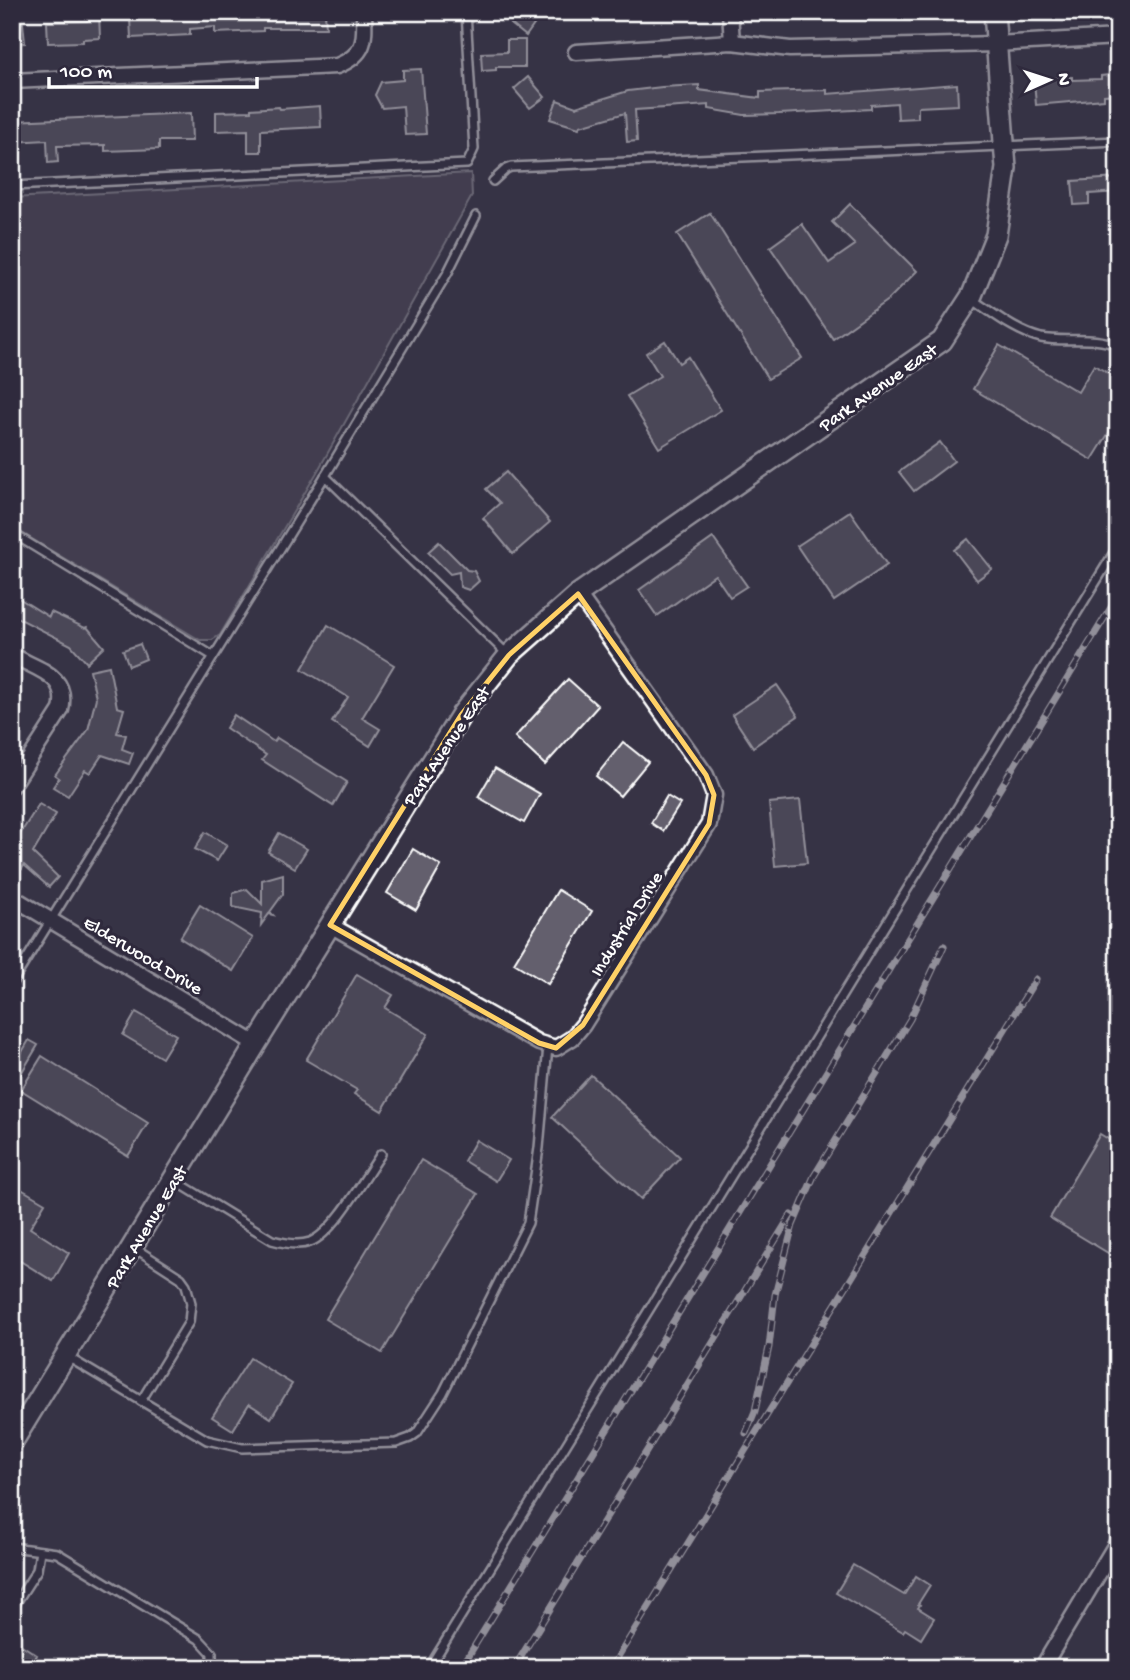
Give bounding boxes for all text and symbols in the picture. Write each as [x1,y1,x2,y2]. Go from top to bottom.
scale bar [49,46,257,90]
north arrow [1014,46,1084,116]
text: 100 m [59,61,112,86]
text: N [1051,72,1074,86]
street label: Park Avenue East [814,338,945,439]
street label: Park Avenue East [399,681,498,812]
street label: Industrial Drive [586,868,670,982]
street label: Elderwood Drive [78,912,206,1002]
street label: Park Avenue East [102,1160,195,1294]

